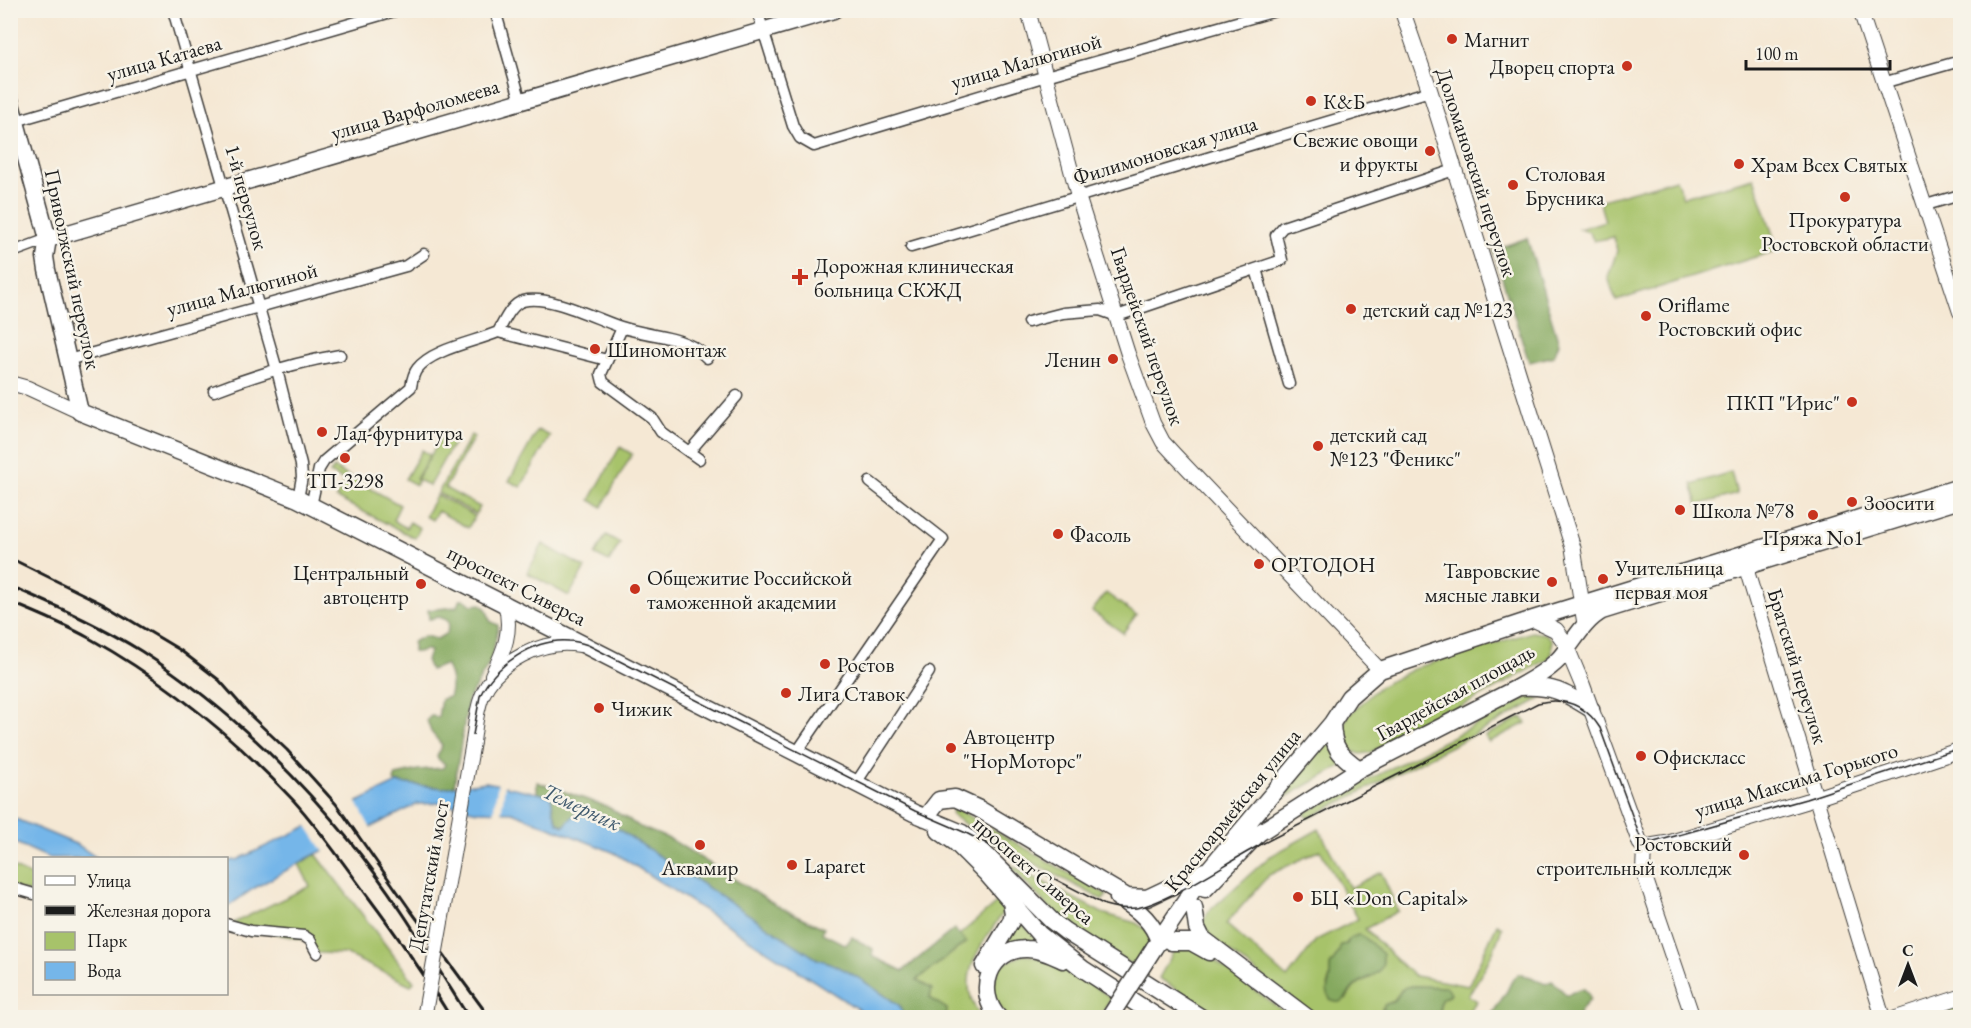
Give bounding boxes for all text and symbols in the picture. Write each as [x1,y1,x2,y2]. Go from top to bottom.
place label: Магнит [1464,26,1529,53]
street label: улица Малюгиной [948,27,1104,95]
street label: улица Катаева [104,29,225,87]
marker: Магнит [1445,32,1459,46]
scale bar [1746,33,1890,71]
text: 100 m [1755,42,1799,65]
place label: Дворец спорта [1490,53,1616,80]
marker: Дворец спорта [1620,59,1634,73]
street label: Доломановский переулок [1430,64,1524,280]
street label: улица Варфоломеева [328,72,503,146]
place label: К&Б [1323,88,1365,115]
marker: К&Б [1304,94,1318,108]
street label: Филимоновская улица [1070,109,1261,191]
place label: Свежие овощи и фрукты [1293,126,1418,177]
street label: 1-й переулок [219,141,275,253]
marker: Свежие овощи и фрукты [1423,144,1437,158]
place label: Храм Всех Святых [1750,151,1907,178]
marker: Храм Всех Святых [1732,157,1746,171]
place label: Столовая Брусника [1525,160,1606,211]
street label: Приволжский переулок [39,166,107,372]
marker: Столовая Брусника [1506,178,1520,192]
marker: Прокуратура Ростовской области [1838,190,1852,204]
place label: Прокуратура Ростовской области [1761,206,1929,257]
street label: Гвардейский переулок [1105,243,1191,429]
place label: Дорожная клиническая больница СКЖД [814,252,1014,303]
street label: улица Малюгиной [164,256,320,322]
marker: Дорожная клиническая больница СКЖД [791,268,809,286]
place label: Oriflame Ростовский офис [1658,291,1802,342]
place label: детский сад №123 [1363,296,1513,323]
marker: детский сад №123 [1344,302,1358,316]
marker: Oriflame Ростовский офис [1639,309,1653,323]
place label: Шиномонтаж [607,336,727,363]
marker: Шиномонтаж [588,342,602,356]
place label: Ленин [1045,346,1101,373]
marker: Ленин [1106,352,1120,366]
place label: ПКП "Ирис" [1726,389,1840,416]
marker: ПКП "Ирис" [1845,395,1859,409]
place label: Лад-фурнитура [334,419,464,446]
place label: детский сад №123 "Феникс" [1330,421,1461,472]
marker: Лад-фурнитура [315,425,329,439]
marker: детский сад №123 "Феникс" [1311,439,1325,453]
marker: ТП-3298 [338,451,352,465]
place label: ТП-3298 [306,467,384,494]
place label: Зоосити [1864,489,1935,516]
marker: Зоосити [1845,495,1859,509]
place label: Школа №78 [1692,497,1794,524]
marker: Школа №78 [1673,503,1687,517]
marker: Пряжа No1 [1806,508,1820,522]
place label: Фасоль [1070,521,1131,548]
place label: Пряжа No1 [1762,524,1864,551]
marker: Фасоль [1051,527,1065,541]
street label: проспект Сиверса [443,538,592,632]
place label: ОРТОДОН [1271,551,1376,578]
place label: Учительница первая моя [1614,554,1724,605]
marker: ОРТОДОН [1252,557,1266,571]
place label: Тавровские мясные лавки [1425,557,1540,608]
place label: Центральный автоцентр [293,559,409,610]
place label: Общежитие Российской таможенной академии [647,564,852,615]
marker: Учительница первая моя [1596,572,1610,586]
marker: Тавровские мясные лавки [1545,575,1559,589]
marker: Центральный автоцентр [414,577,428,591]
marker: Общежитие Российской таможенной академии [628,582,642,596]
street label: Братский переулок [1761,585,1835,747]
street label: Гвардейская площадь [1371,637,1539,747]
place label: Ростов [837,651,894,678]
marker: Ростов [818,657,832,671]
place label: Лига Ставок [798,680,905,707]
marker: Лига Ставок [779,686,793,700]
place label: Чижик [611,695,672,722]
marker: Чижик [592,701,606,715]
street label: Красноармейская улица [1158,722,1307,897]
place label: Автоцентр "НорМоторс" [962,723,1083,774]
street label: улица Максима Горького [1691,736,1901,824]
marker: Автоцентр "НорМоторс" [944,741,958,755]
place label: Офискласс [1653,743,1746,770]
marker: Офискласс [1634,749,1648,763]
water label: Темерник [538,776,626,838]
street label: Депутатский мост [401,798,455,954]
street label: проспект Сиверса [968,810,1101,931]
place label: Ростовский строительный колледж [1536,830,1732,881]
marker: Аквамир [693,838,707,852]
marker: Ростовский строительный колледж [1737,848,1751,862]
place label: Laparet [804,852,866,879]
place label: Аквамир [661,854,739,881]
legend [33,857,228,995]
marker: Laparet [785,858,799,872]
text: Улица [86,869,132,892]
place label: БЦ «Don Capital» [1310,884,1469,911]
marker: БЦ «Don Capital» [1291,890,1305,904]
text: Железная дорога [86,899,212,922]
text: Парк [87,929,127,952]
north arrow [1878,935,1938,995]
text: С [1902,940,1914,961]
text: Вода [87,959,122,982]

